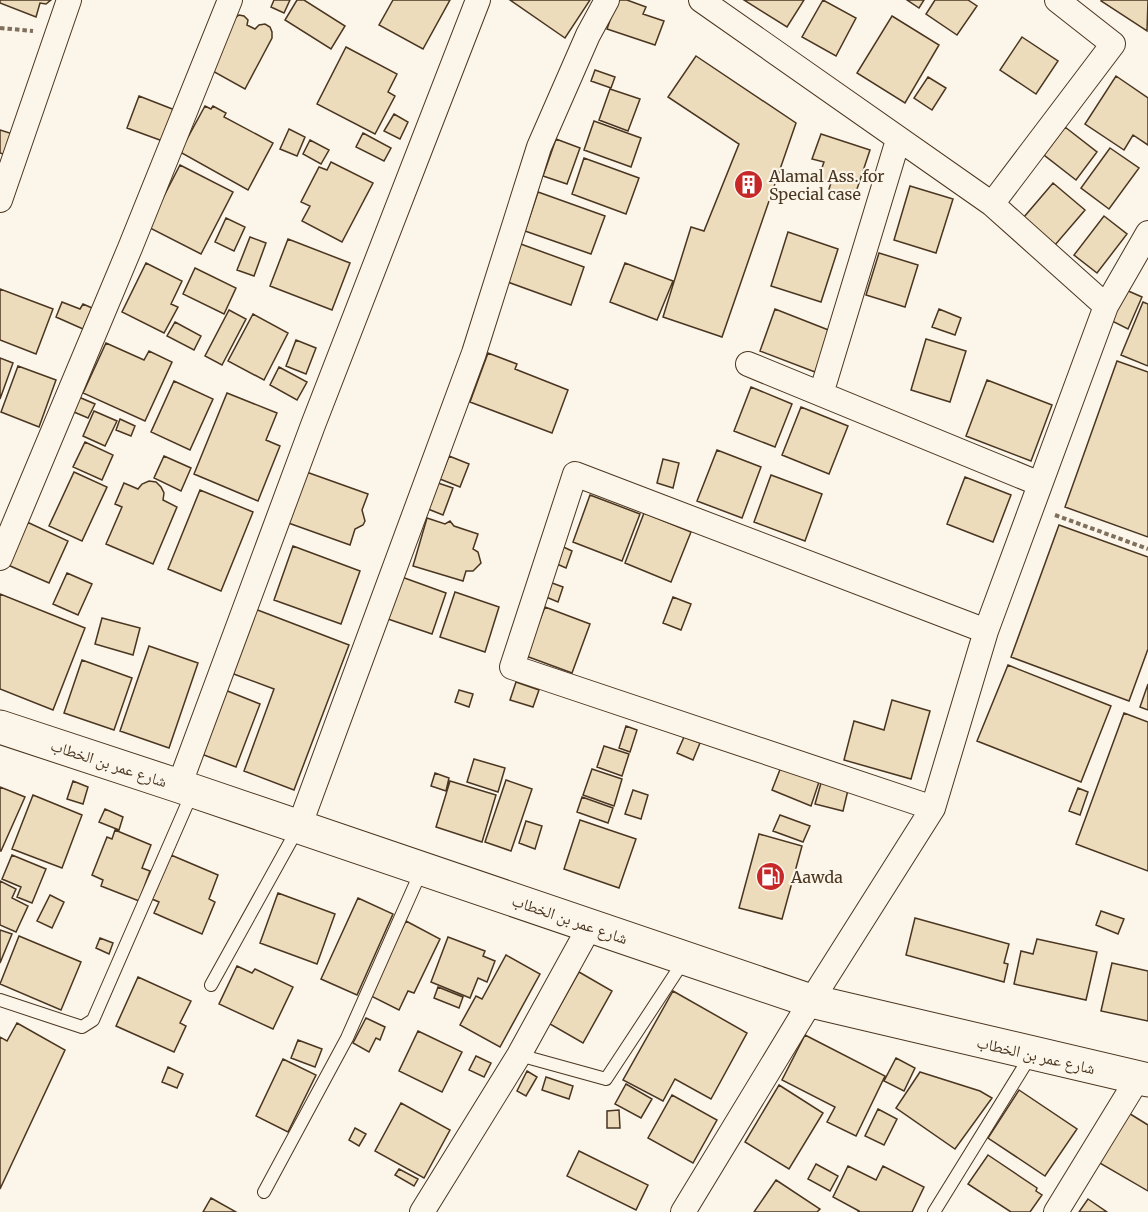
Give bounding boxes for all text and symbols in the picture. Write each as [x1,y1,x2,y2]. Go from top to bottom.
place label: Alamal Ass. for Special case [768,166,885,204]
building icon: Alamal Ass. for Special case [732,169,764,201]
street label: شارع عمر بن الخطاب [48,735,170,792]
fuel station icon: Aawda [754,861,786,893]
place label: Aawda [790,867,843,887]
street label: شارع عمر بن الخطاب [509,890,630,949]
street label: شارع عمر بن الخطاب [975,1032,1097,1079]

